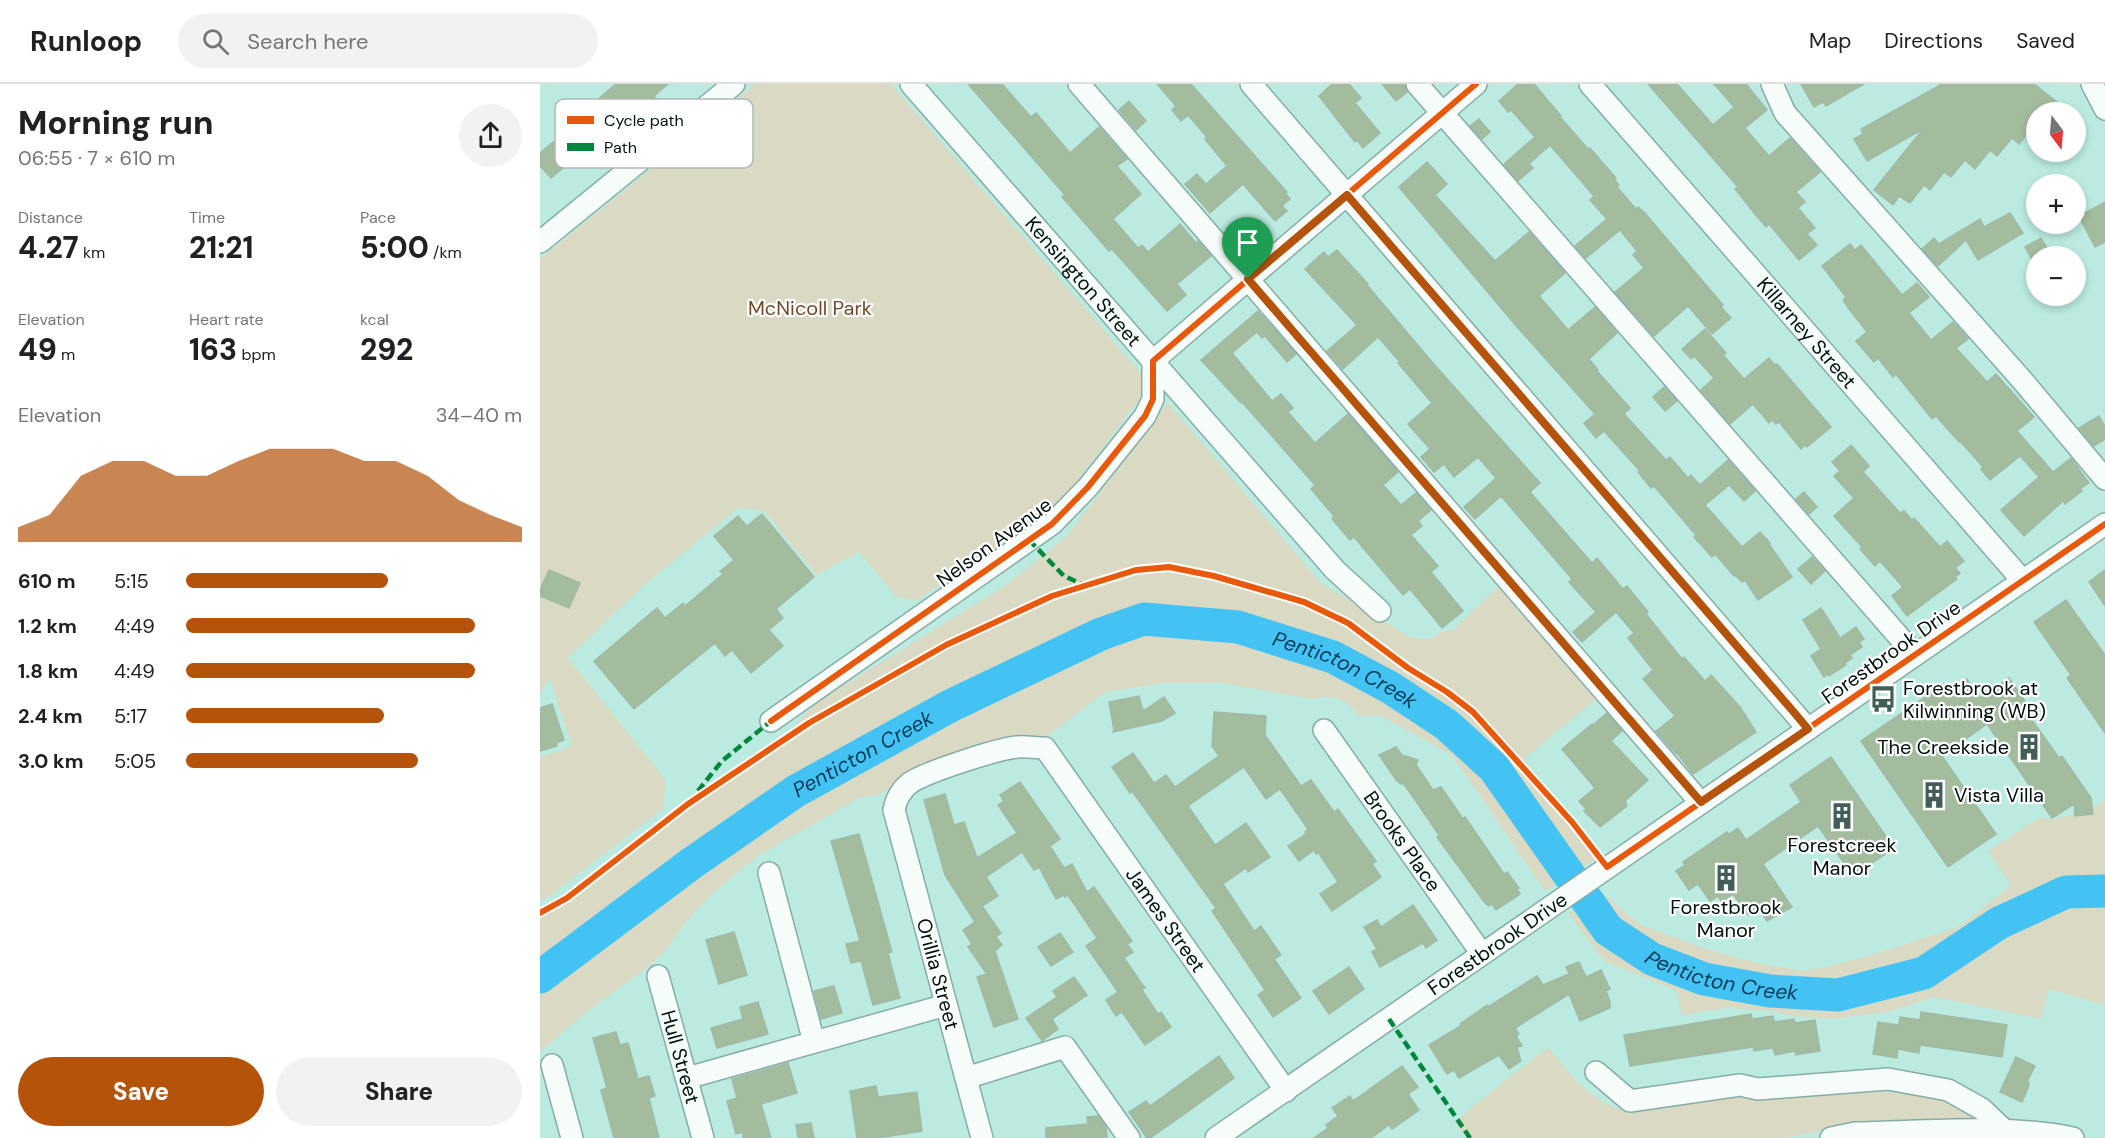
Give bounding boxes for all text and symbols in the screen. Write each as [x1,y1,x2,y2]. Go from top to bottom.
search box [178,14,598,68]
text: Runloop [30,23,142,60]
icon: search [199,25,232,58]
text: Search here [247,27,369,56]
text: Map [1809,27,1851,55]
text: Directions [1884,27,1983,55]
text: Saved [2016,27,2075,55]
legend [555,99,753,168]
text: Morning run [18,101,213,144]
north arrow [2026,102,2086,162]
map controls [2026,102,2086,306]
button: share [459,104,522,167]
text: Cycle path [604,110,684,131]
text: Path [604,137,637,158]
text: 06:55 · 7 × 610 m [18,145,175,171]
button: + [2026,174,2086,234]
text: Distance [18,207,83,228]
text: Time [189,207,225,228]
text: Pace [360,207,396,228]
street label: Kensington Street [1019,211,1147,352]
pin [1222,217,1273,279]
icon: arrive [1231,226,1264,259]
text: 4.27 [18,228,79,267]
text: 21:21 [189,228,254,267]
text: 5:00 [360,228,429,267]
text: km [79,242,105,263]
text: /km [429,242,462,263]
button: − [2026,246,2086,306]
street label: Killarney Street [1751,272,1862,394]
park label: McNicoll Park [748,295,872,321]
text: Elevation [18,309,85,330]
text: Heart rate [189,309,264,330]
text: kcal [360,309,389,330]
text: 49 [18,330,57,369]
text: 163 [189,330,237,369]
text: 292 [360,330,413,369]
text: m [57,344,75,365]
text: bpm [237,344,276,365]
text: Elevation [18,402,101,428]
text: 34–40 m [436,402,522,428]
street label: Nelson Avenue [931,491,1057,593]
text: 610 m [18,568,76,594]
text: 5:15 [114,568,149,594]
street label: Forestbrook Drive [1816,594,1966,710]
text: 1.2 km [18,613,77,639]
text: 4:49 [114,613,155,639]
water label: Penticton Creek [1269,625,1423,716]
text: 1.8 km [18,658,78,684]
text: 4:49 [114,658,155,684]
place label: Forestbrook at Kilwinning (WB) [1903,675,2046,724]
bus stop icon: Forestbrook at Kilwinning (WB) [1868,684,1898,714]
text: 2.4 km [18,703,83,729]
text: 5:17 [114,703,147,729]
water label: Penticton Creek [788,704,939,804]
building icon: The Creekside [2014,732,2044,762]
place label: The Creekside [1877,734,2009,760]
text: 3.0 km [18,748,83,774]
text: 5:05 [114,748,156,774]
building icon: Vista Villa [1919,780,1949,810]
place label: Vista Villa [1954,782,2044,808]
street label: Brooks Place [1358,786,1447,897]
building icon: Forestcreek Manor [1827,801,1857,831]
place label: Forestcreek Manor [1788,832,1896,881]
street label: James Street [1120,862,1212,977]
building icon: Forestbrook Manor [1711,863,1741,893]
street label: Forestbrook Drive [1422,886,1572,1001]
place label: Forestbrook Manor [1670,894,1782,943]
street label: Orillia Street [911,915,965,1033]
water label: Penticton Creek [1639,944,1799,1007]
street label: Hull Street [655,1007,706,1107]
button: Save [18,1057,264,1126]
button: Share [276,1057,522,1126]

